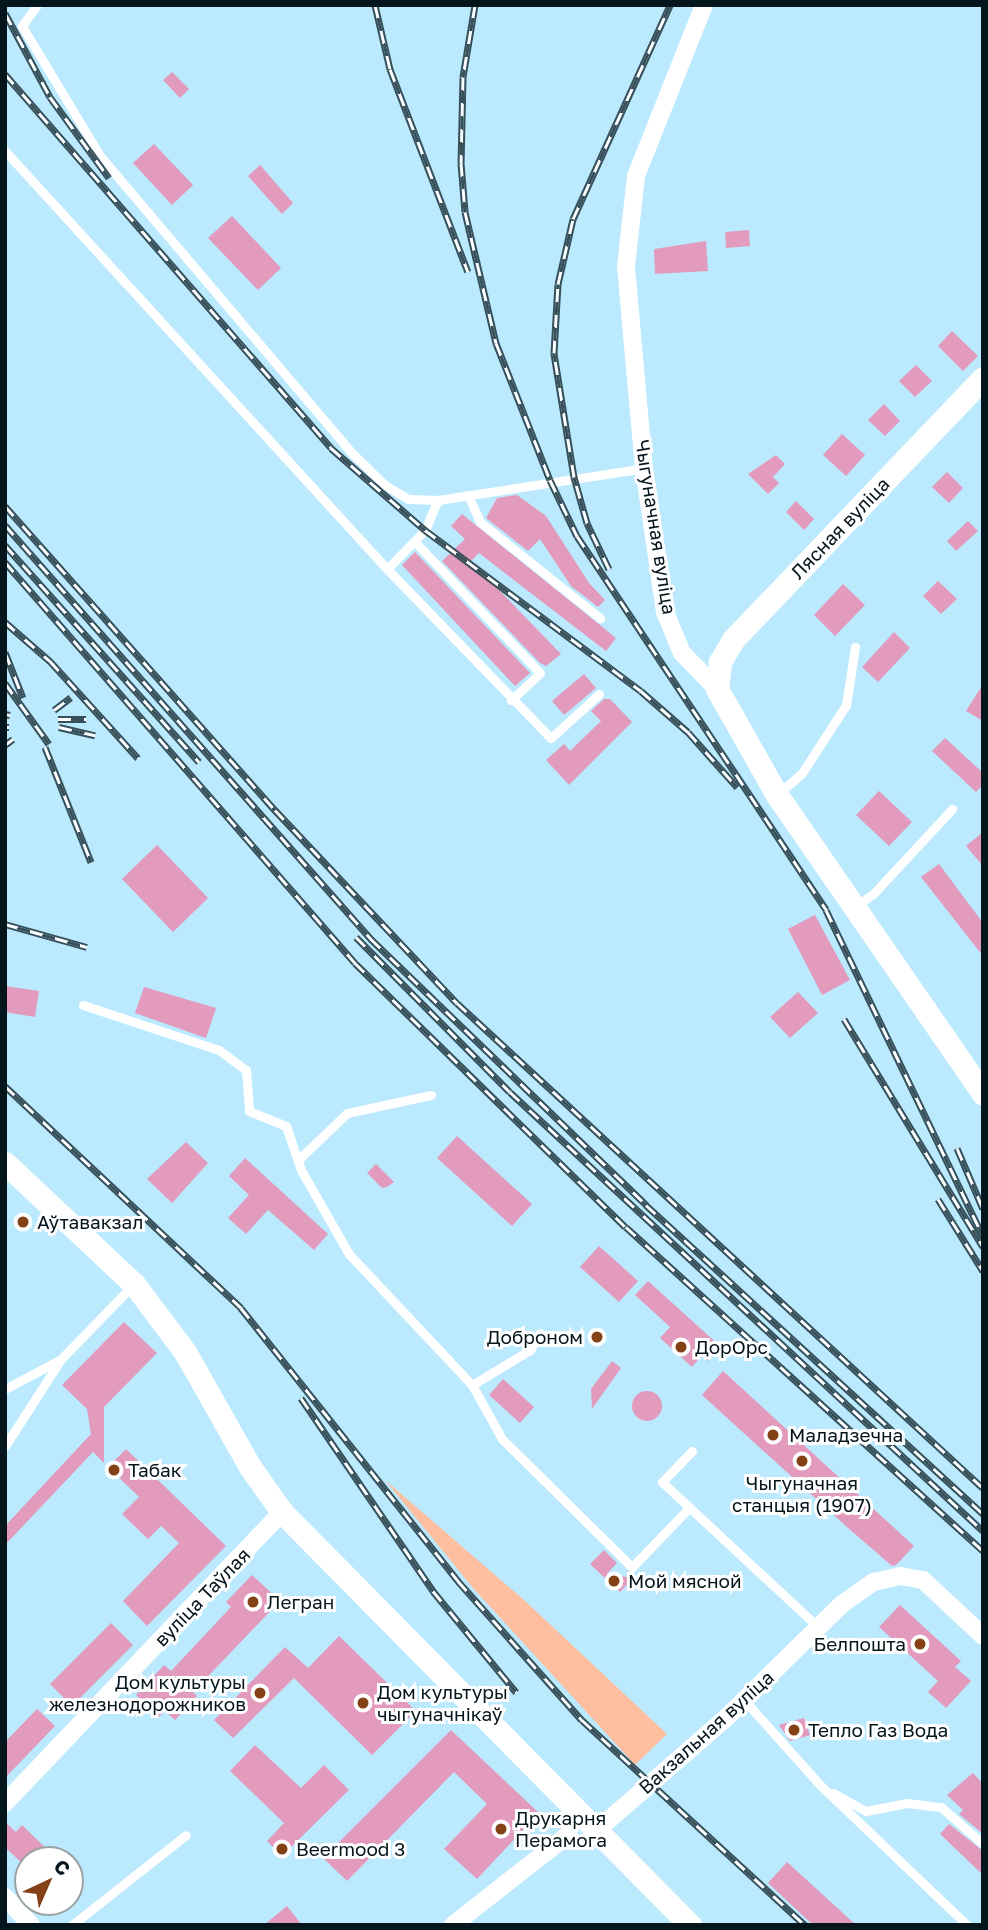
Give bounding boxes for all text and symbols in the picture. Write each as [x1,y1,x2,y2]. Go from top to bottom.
street label: Чыгуначная вуліца [631,438,681,616]
street label: Лясная вуліца [786,473,894,583]
place label: Аўтавакзал [37,1211,143,1233]
marker: Аўтавакзал [15,1214,31,1230]
place label: Доброном [487,1326,583,1348]
marker: Доброном [589,1329,605,1345]
place label: ДорОрс [695,1336,768,1358]
marker: ДорОрс [673,1339,689,1355]
place label: Маладзечна [789,1424,903,1446]
marker: Маладзечна [763,1425,783,1445]
marker: Чыгуначная станцыя (1907) [794,1453,810,1469]
place label: Табак [128,1459,182,1481]
marker: Табак [106,1462,122,1478]
place label: Чыгуначная станцыя (1907) [732,1472,872,1516]
street label: вуліца Таўлая [149,1543,255,1651]
place label: Мой мясной [628,1570,742,1592]
marker: Мой мясной [606,1573,622,1589]
place label: Легран [267,1591,334,1613]
marker: Легран [245,1594,261,1610]
place label: Белпошта [814,1633,906,1655]
marker: Белпошта [912,1636,928,1652]
street label: Вакзальная вуліца [634,1666,778,1798]
place label: Дом культуры железнодорожников [49,1671,246,1715]
place label: Дом культуры чыгуначнікаў [377,1681,508,1725]
marker: Дом культуры железнодорожников [252,1685,268,1701]
marker: Дом культуры чыгуначнікаў [355,1695,371,1711]
place label: Тепло Газ Вода [808,1719,948,1741]
marker: Тепло Газ Вода [786,1722,802,1738]
place label: Друкарня Перамога [515,1807,607,1851]
marker: Друкарня Перамога [493,1821,509,1837]
place label: Beermood 3 [296,1838,405,1860]
marker: Beermood 3 [274,1841,290,1857]
north arrow [14,1846,84,1916]
text: С [50,1854,75,1880]

